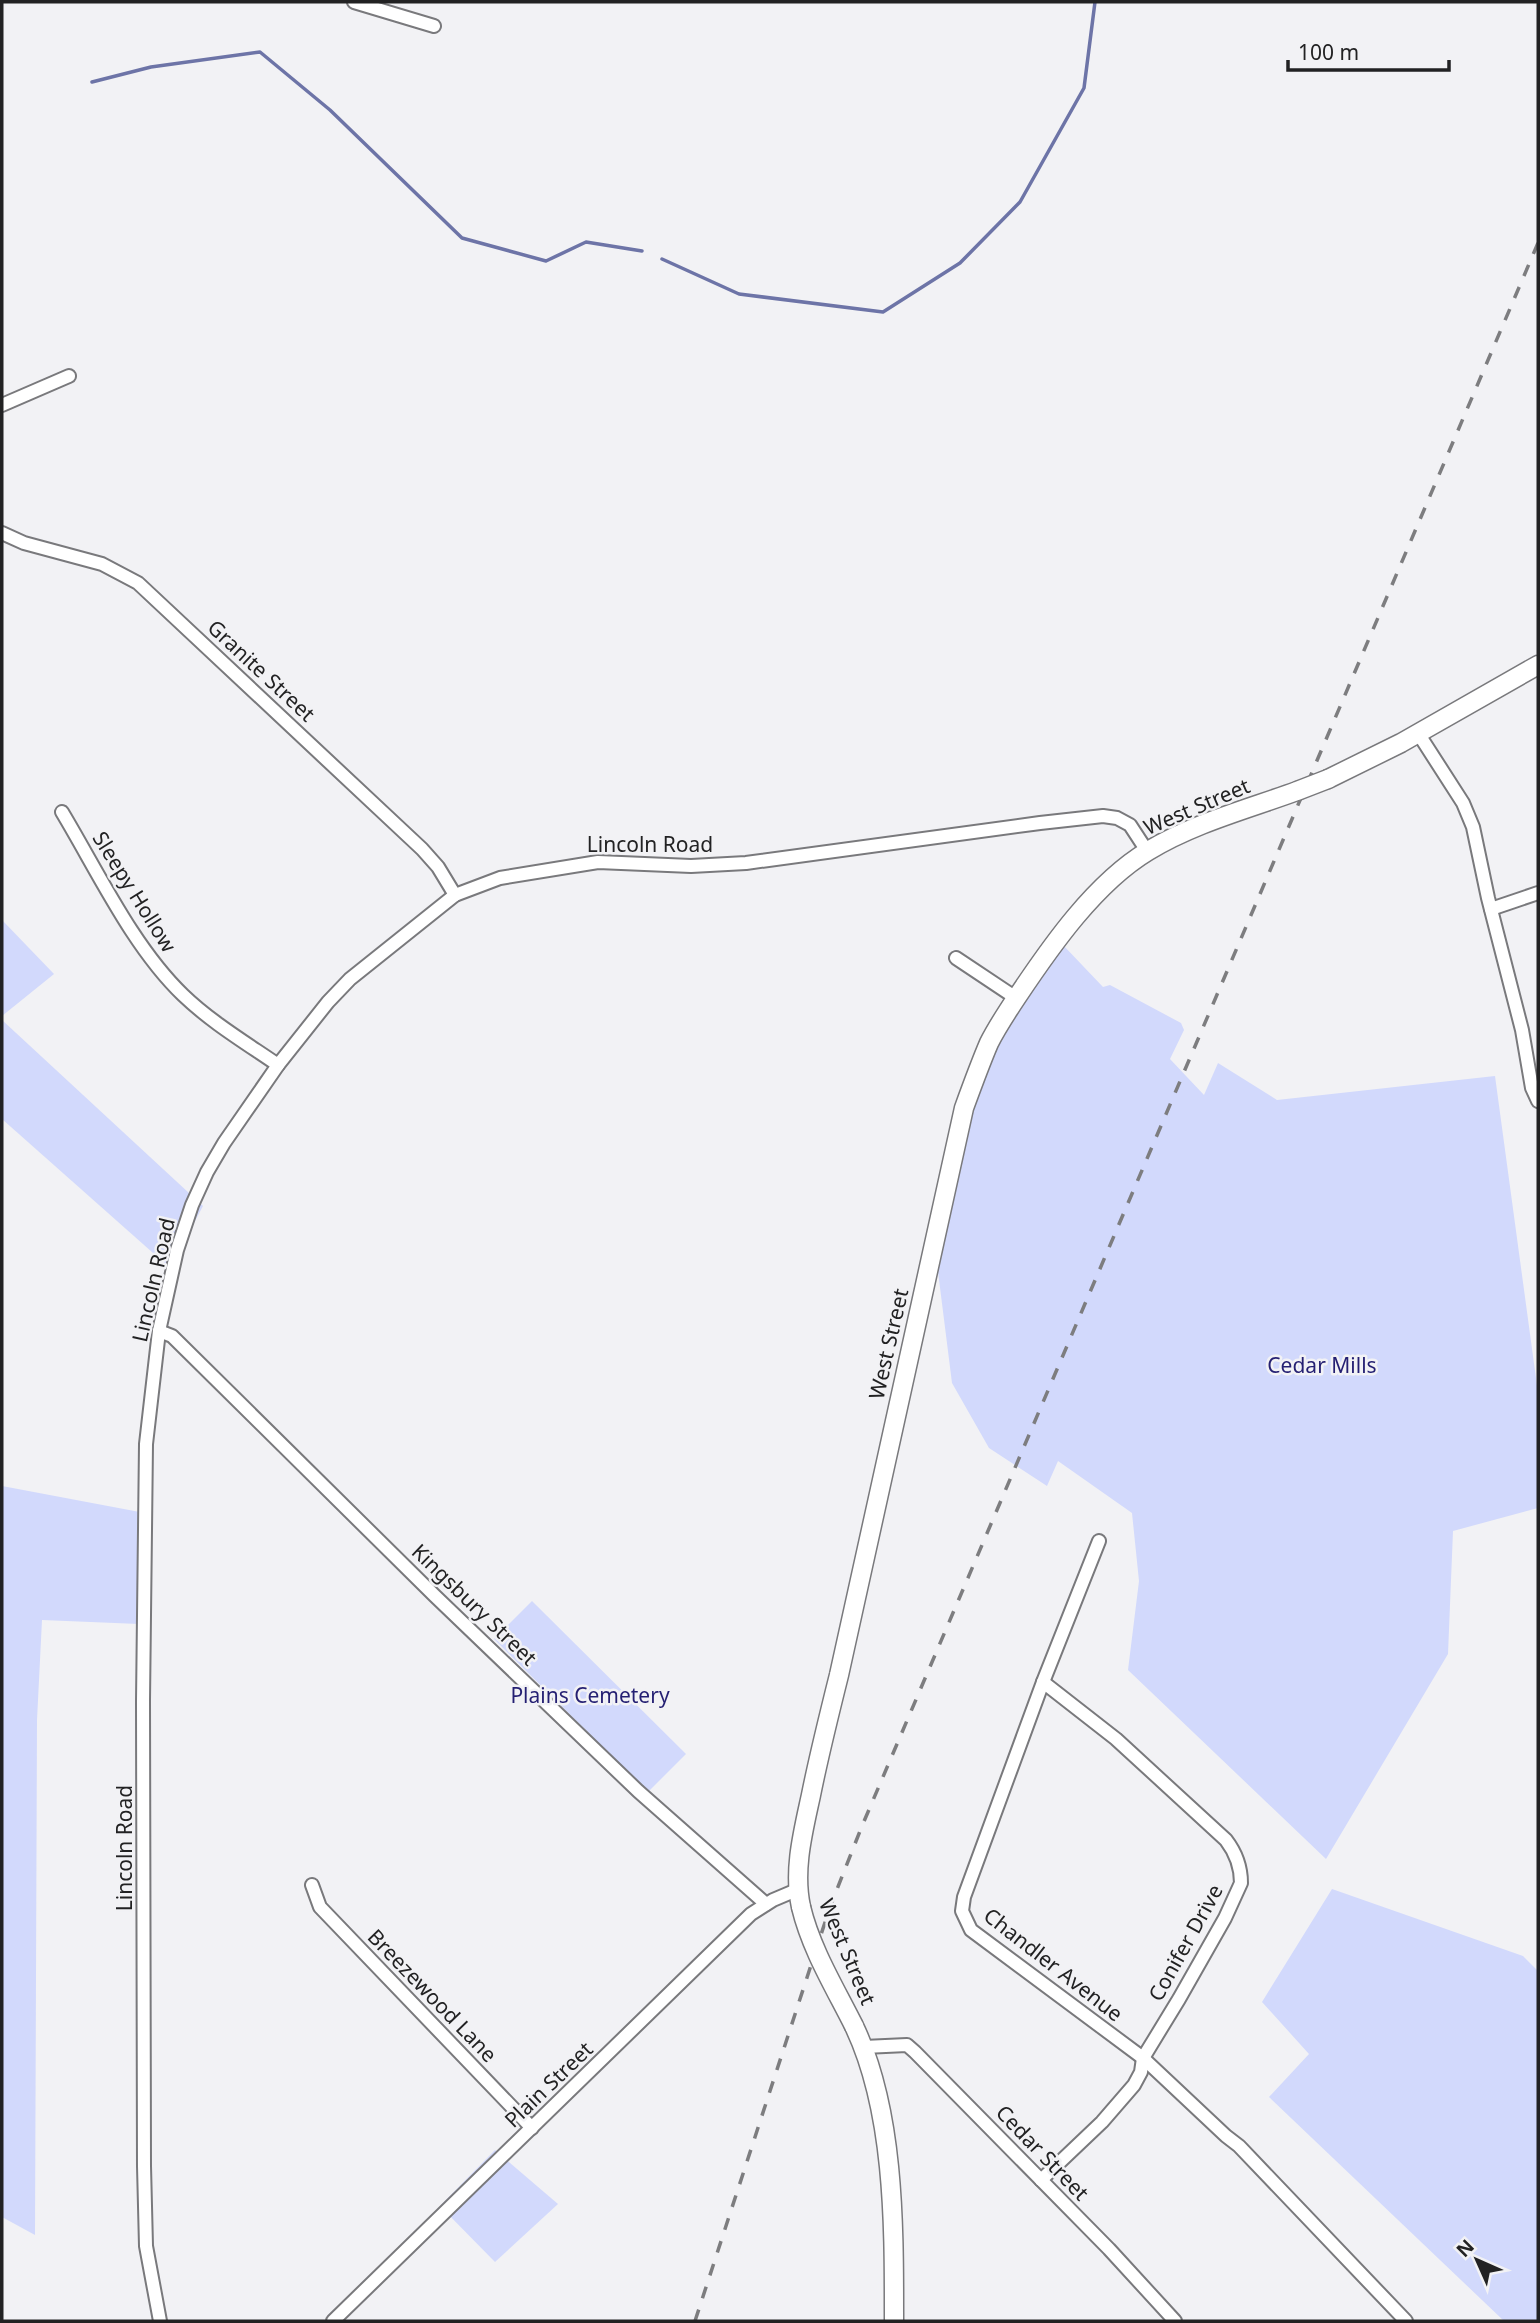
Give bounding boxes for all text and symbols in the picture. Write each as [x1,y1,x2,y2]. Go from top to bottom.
scale bar [1288,28,1449,72]
text: 100 m [1298,38,1359,66]
street label: Granite Street [202,613,322,728]
street label: West Street [1139,771,1254,841]
street label: Sleepy Hollow [87,826,183,957]
street label: Lincoln Road [587,830,713,858]
street label: Lincoln Road [125,1215,181,1345]
street label: West Street [862,1285,914,1402]
park label: Cedar Mills [1267,1351,1377,1379]
street label: Kingsbury Street [406,1537,544,1672]
park label: Plains Cemetery [510,1681,670,1709]
street label: Lincoln Road [110,1785,138,1911]
street label: Conifer Drive [1141,1879,1229,2006]
street label: West Street [813,1894,883,2009]
street label: Chandler Avenue [978,1901,1129,2027]
street label: Breezewood Lane [362,1923,503,2068]
street label: Plain Street [498,2035,599,2133]
street label: Cedar Street [990,2098,1096,2206]
north arrow [1442,2225,1512,2295]
text: N [1450,2233,1480,2263]

